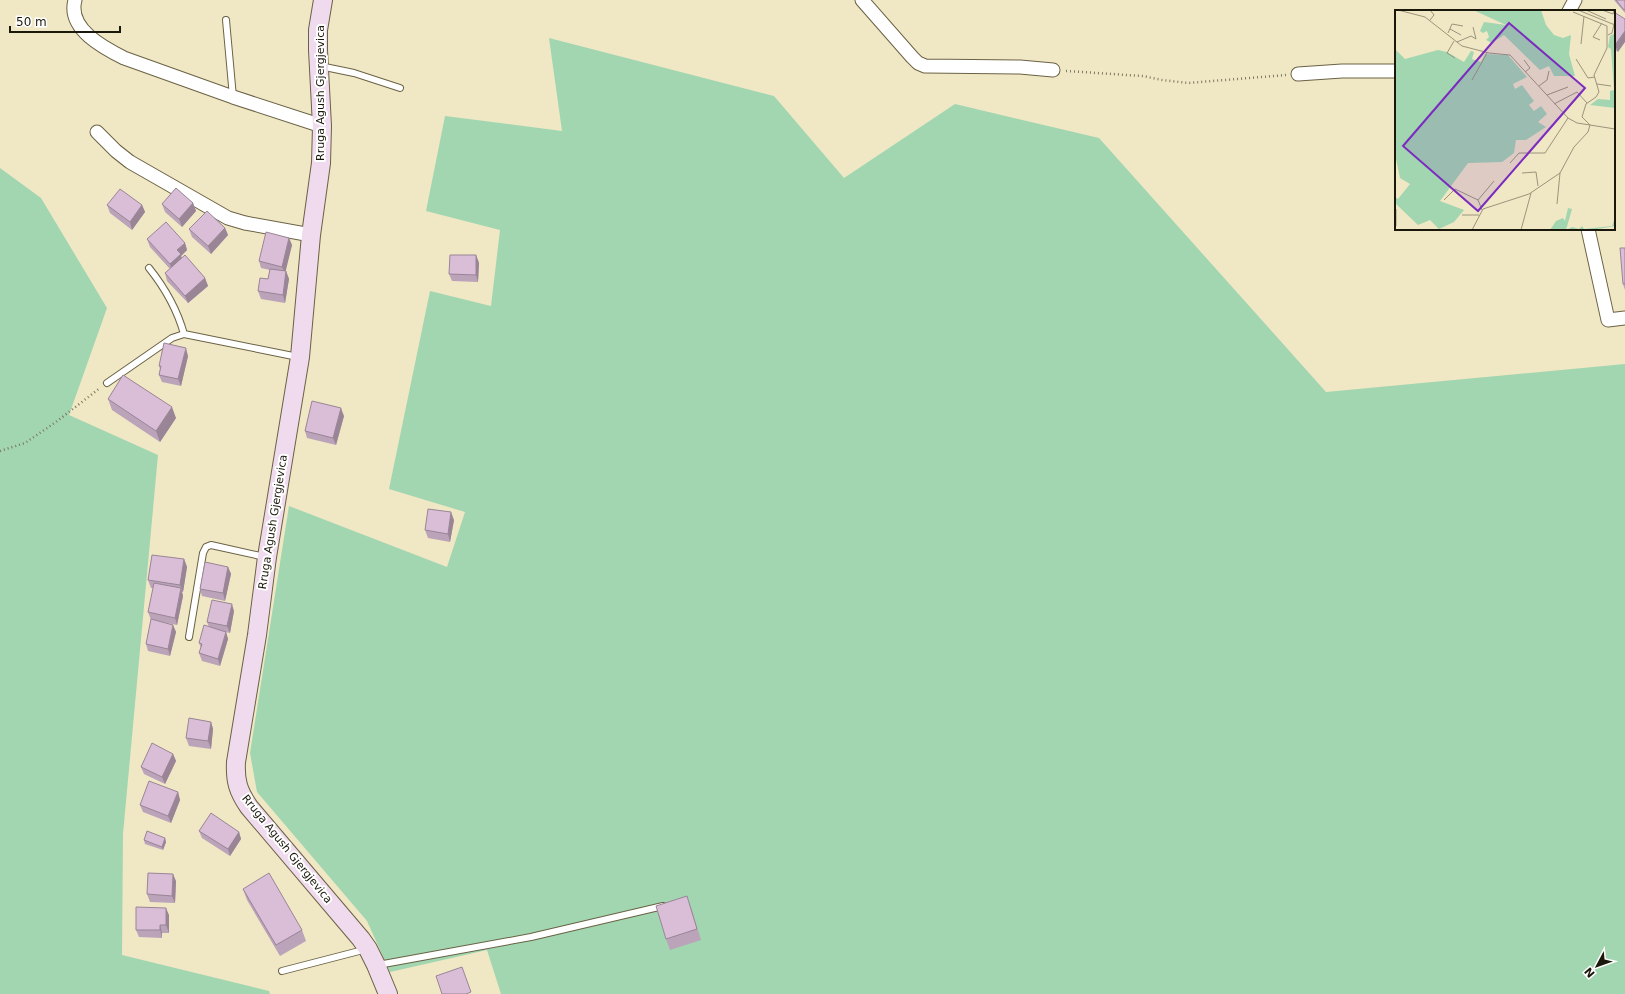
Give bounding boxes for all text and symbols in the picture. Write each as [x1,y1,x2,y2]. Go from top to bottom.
scale bar [10,8,120,34]
inset map [1395,10,1615,230]
text: 50 m [16,15,47,29]
street label: Rruga Agush Gjergjevica [314,25,327,161]
street label: Rruga Agush Gjergjevica [256,454,290,590]
street label: Rruga Agush Gjergjevica [239,792,335,906]
north arrow [1577,946,1617,986]
text: N [1582,964,1598,980]

